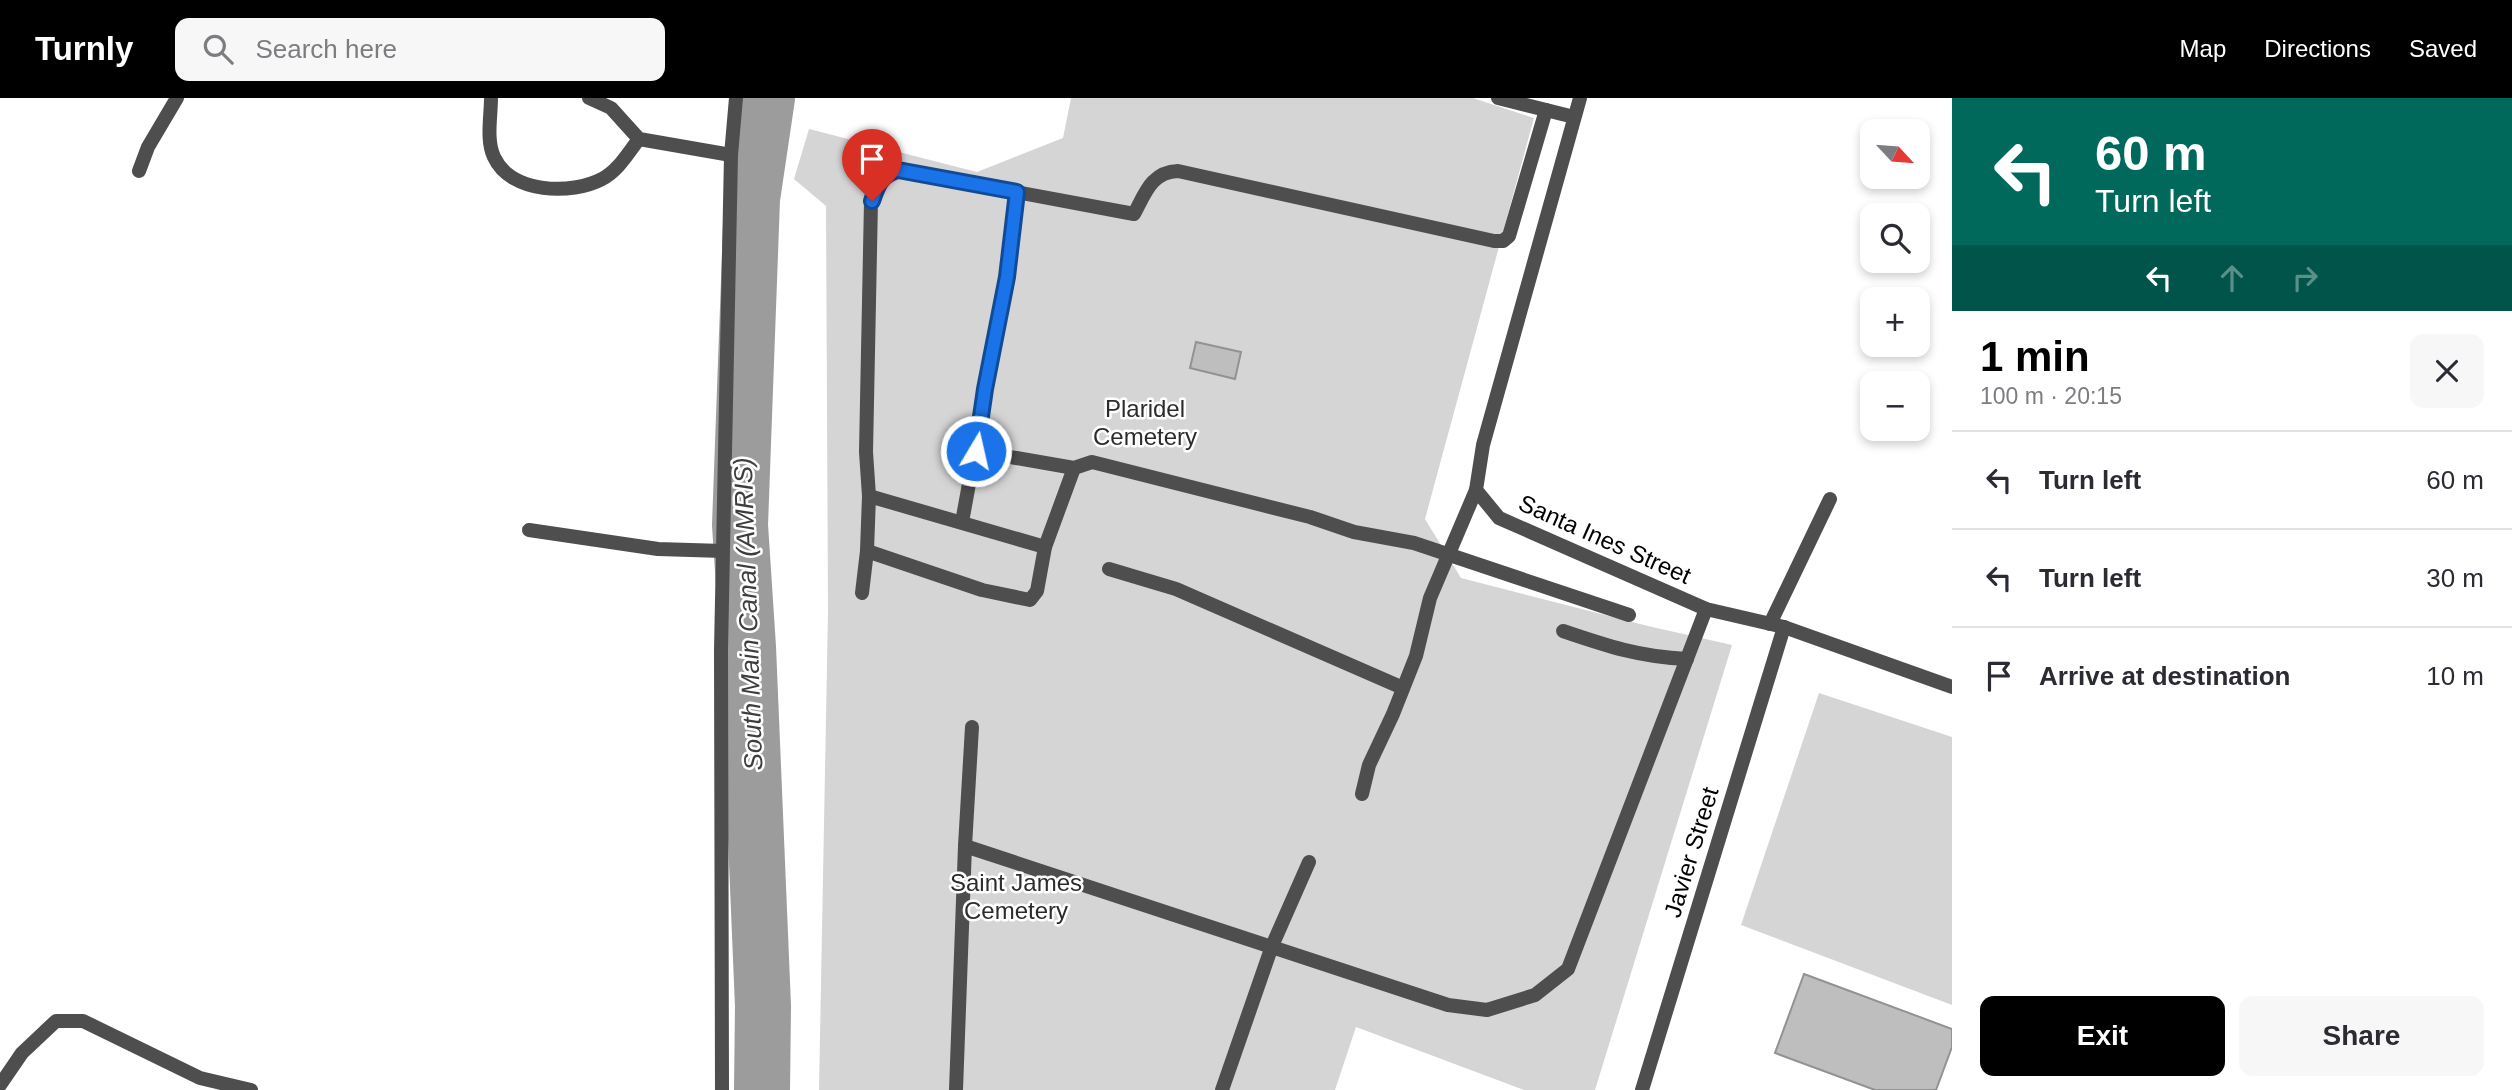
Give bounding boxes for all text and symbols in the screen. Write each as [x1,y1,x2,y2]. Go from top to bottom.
search box [175,18,665,81]
text: Turnly [35,30,133,67]
icon: search [199,30,237,68]
text: Search here [255,34,397,64]
text: Map [2180,35,2226,62]
text: Directions [2264,35,2371,62]
text: Saved [2409,35,2477,62]
north arrow [1860,119,1930,189]
map controls [1860,119,1930,441]
icon: left [1980,126,2071,217]
text: 60 m [2095,126,2207,180]
pin [842,129,902,201]
icon: arrive [853,140,891,178]
text: Turn left [2095,183,2211,219]
button: search [1860,203,1930,273]
icon: left [2140,259,2178,297]
icon: ahead [2213,259,2251,297]
icon: right [2286,259,2324,297]
button: + [1860,287,1930,357]
text: 1 min [1980,333,2090,380]
button: close [2410,334,2484,408]
button: − [1860,371,1930,441]
text: 100 m · 20:15 [1980,383,2122,409]
park label: Plaridel Cemetery [1093,395,1197,450]
position arrow [939,414,1013,488]
water label: South Main Canal (AMRIS) [728,457,768,771]
icon: left [1980,461,2018,499]
text: Turn left [2039,465,2141,495]
text: 60 m [2426,465,2484,495]
street label: Santa Ines Street [1515,489,1696,589]
icon: left [1980,559,2018,597]
text: Turn left [2039,563,2141,593]
text: 30 m [2426,563,2484,593]
icon: arrive [1980,657,2018,695]
text: Arrive at destination [2039,661,2290,691]
text: 10 m [2426,661,2484,691]
street label: Javier Street [1658,783,1724,920]
park label: Saint James Cemetery [950,869,1082,924]
button: Exit [1980,996,2225,1076]
button: Share [2239,996,2484,1076]

